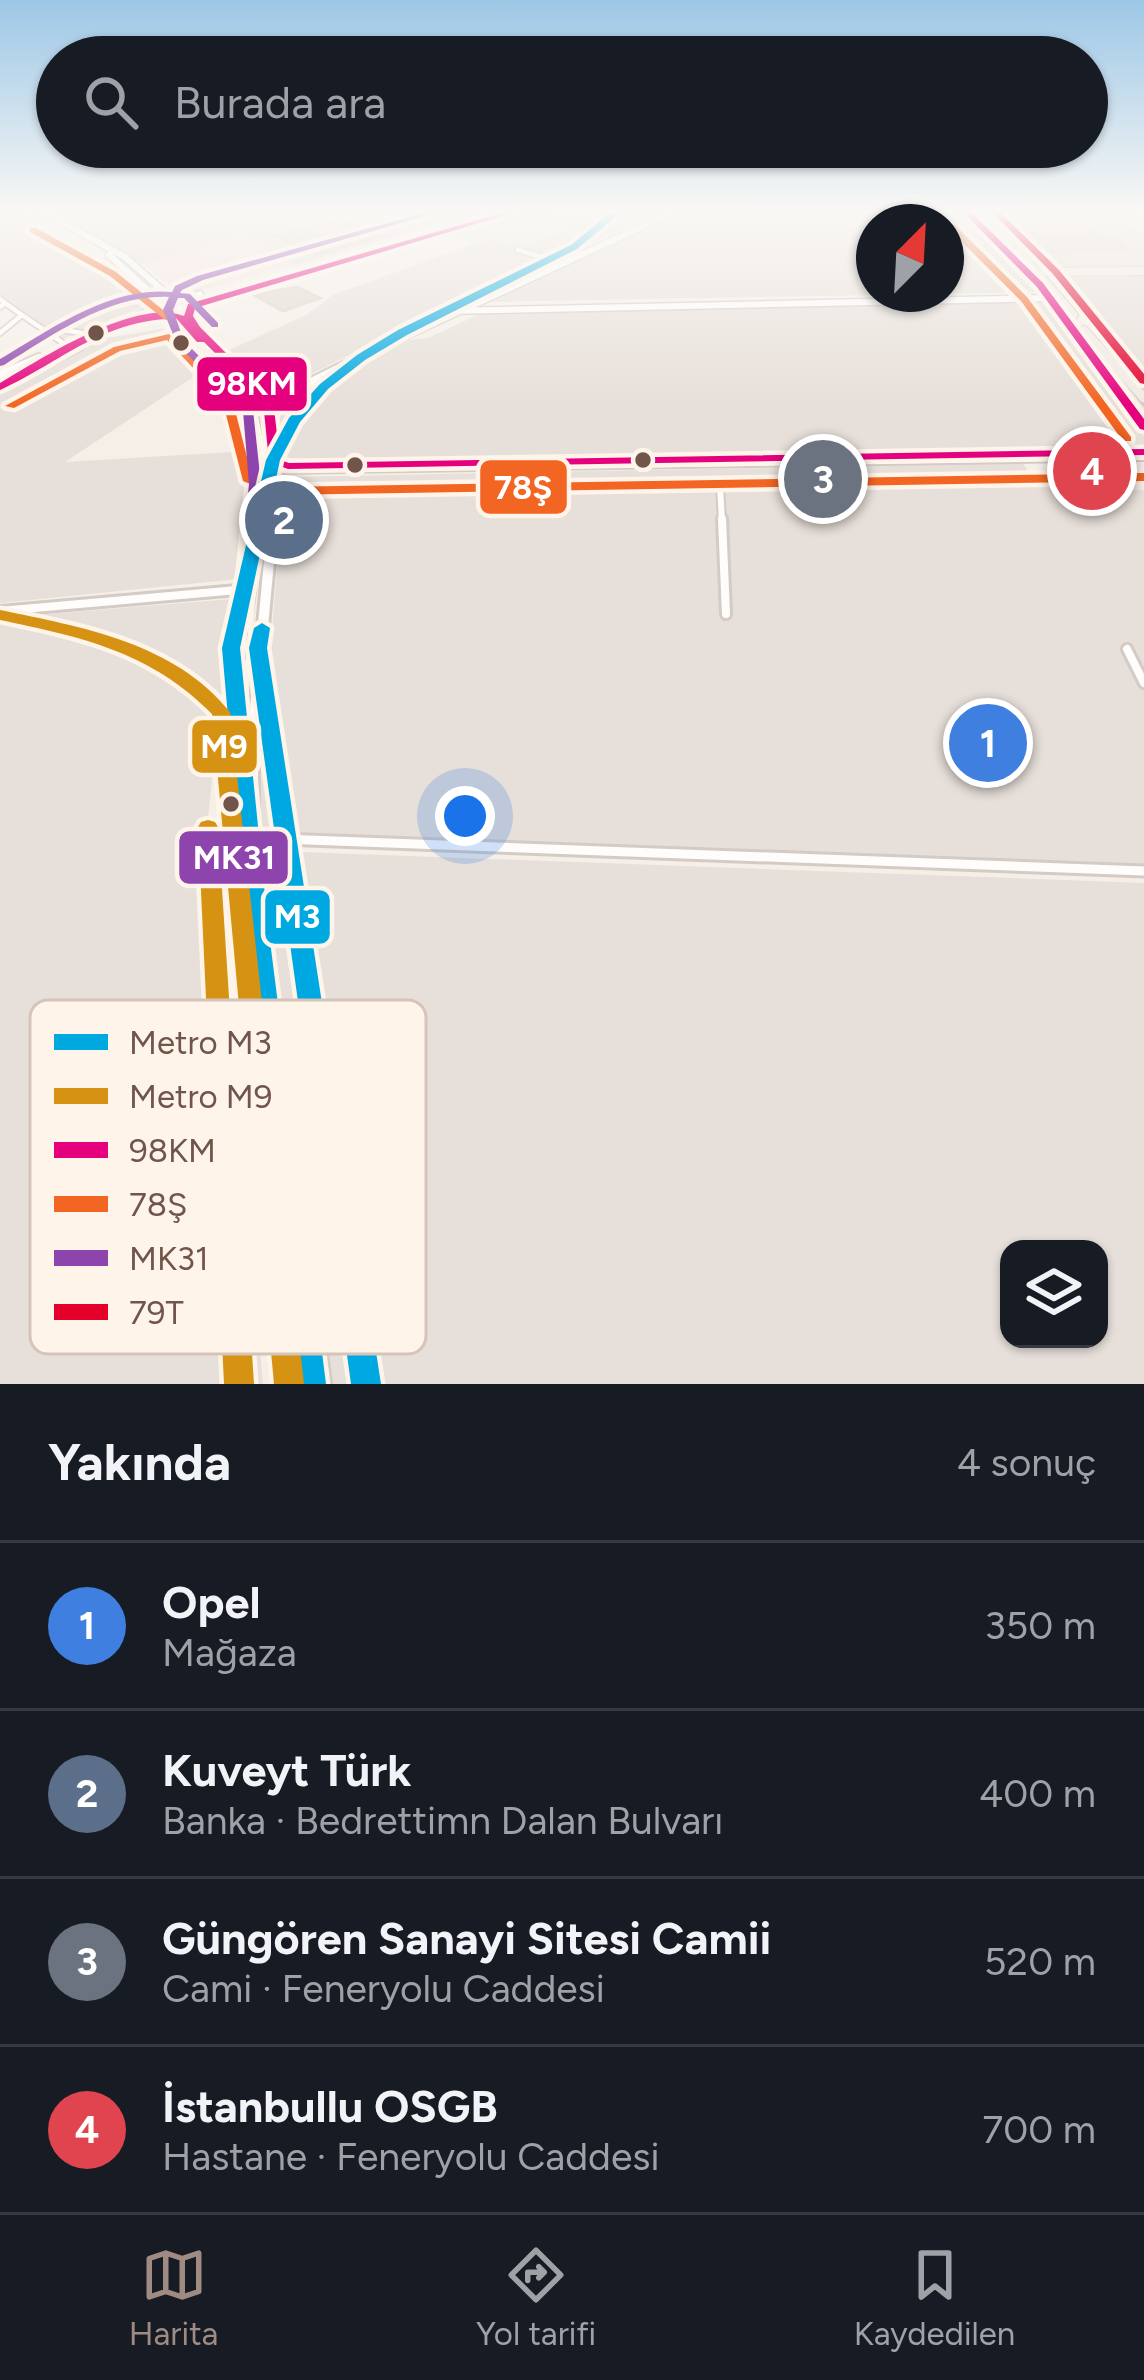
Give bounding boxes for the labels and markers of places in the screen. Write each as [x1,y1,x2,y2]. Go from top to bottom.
unlabelled marker [85,322,107,344]
unlabelled marker [170,332,192,354]
pin: 4 [1053,426,1131,516]
pin: 3 [784,434,862,524]
unlabelled marker [632,449,654,471]
unlabelled marker [344,454,366,476]
pin: 2 [245,475,323,565]
pin: 1 [949,698,1027,788]
unlabelled marker [220,793,242,815]

